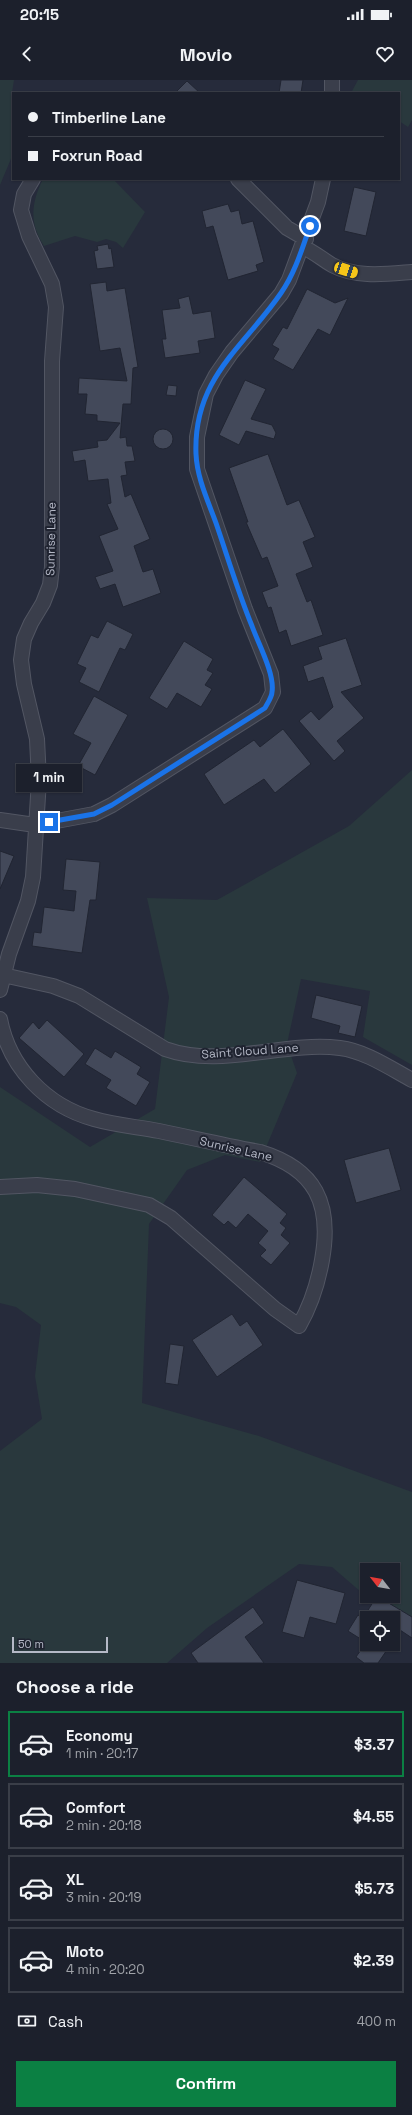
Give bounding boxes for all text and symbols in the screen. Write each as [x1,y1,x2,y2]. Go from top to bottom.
text: 20:15 [20,5,59,24]
icon: back [16,43,38,65]
text: Movio [180,43,232,66]
icon: heart [374,43,396,65]
text: Timberline Lane [52,108,166,127]
text: Foxrun Road [52,146,143,165]
route start [301,217,319,235]
car [333,261,359,279]
street label: Sunrise Lane [42,502,60,576]
callout: 1 min [16,764,82,792]
text: 1 min [33,769,65,786]
route end [40,813,58,831]
street label: Saint Cloud Lane [201,1040,299,1062]
street label: Sunrise Lane [198,1133,274,1165]
north arrow [360,1563,400,1603]
map controls [360,1563,400,1651]
button: locate [360,1611,400,1651]
scale bar [12,1635,108,1654]
text: 50 m [18,1637,44,1651]
text: Choose a ride [16,1675,134,1698]
icon: car [18,1726,54,1762]
text: Economy [66,1726,133,1745]
text: $3.37 [354,1735,394,1754]
text: 1 min · 20:17 [66,1745,138,1762]
icon: car [18,1798,54,1834]
text: Comfort [66,1798,126,1817]
text: $4.55 [353,1807,394,1826]
text: 2 min · 20:18 [66,1817,142,1834]
icon: car [18,1870,54,1906]
text: XL [66,1870,84,1889]
text: $5.73 [355,1879,394,1898]
text: 3 min · 20:19 [66,1889,142,1906]
icon: car [18,1942,54,1978]
text: Moto [66,1942,104,1961]
text: $2.39 [353,1951,394,1970]
text: 4 min · 20:20 [66,1961,145,1978]
icon: cash [16,2010,38,2032]
text: Cash [48,2012,83,2031]
text: 400 m [357,2013,396,2030]
button: Confirm [16,2061,396,2107]

